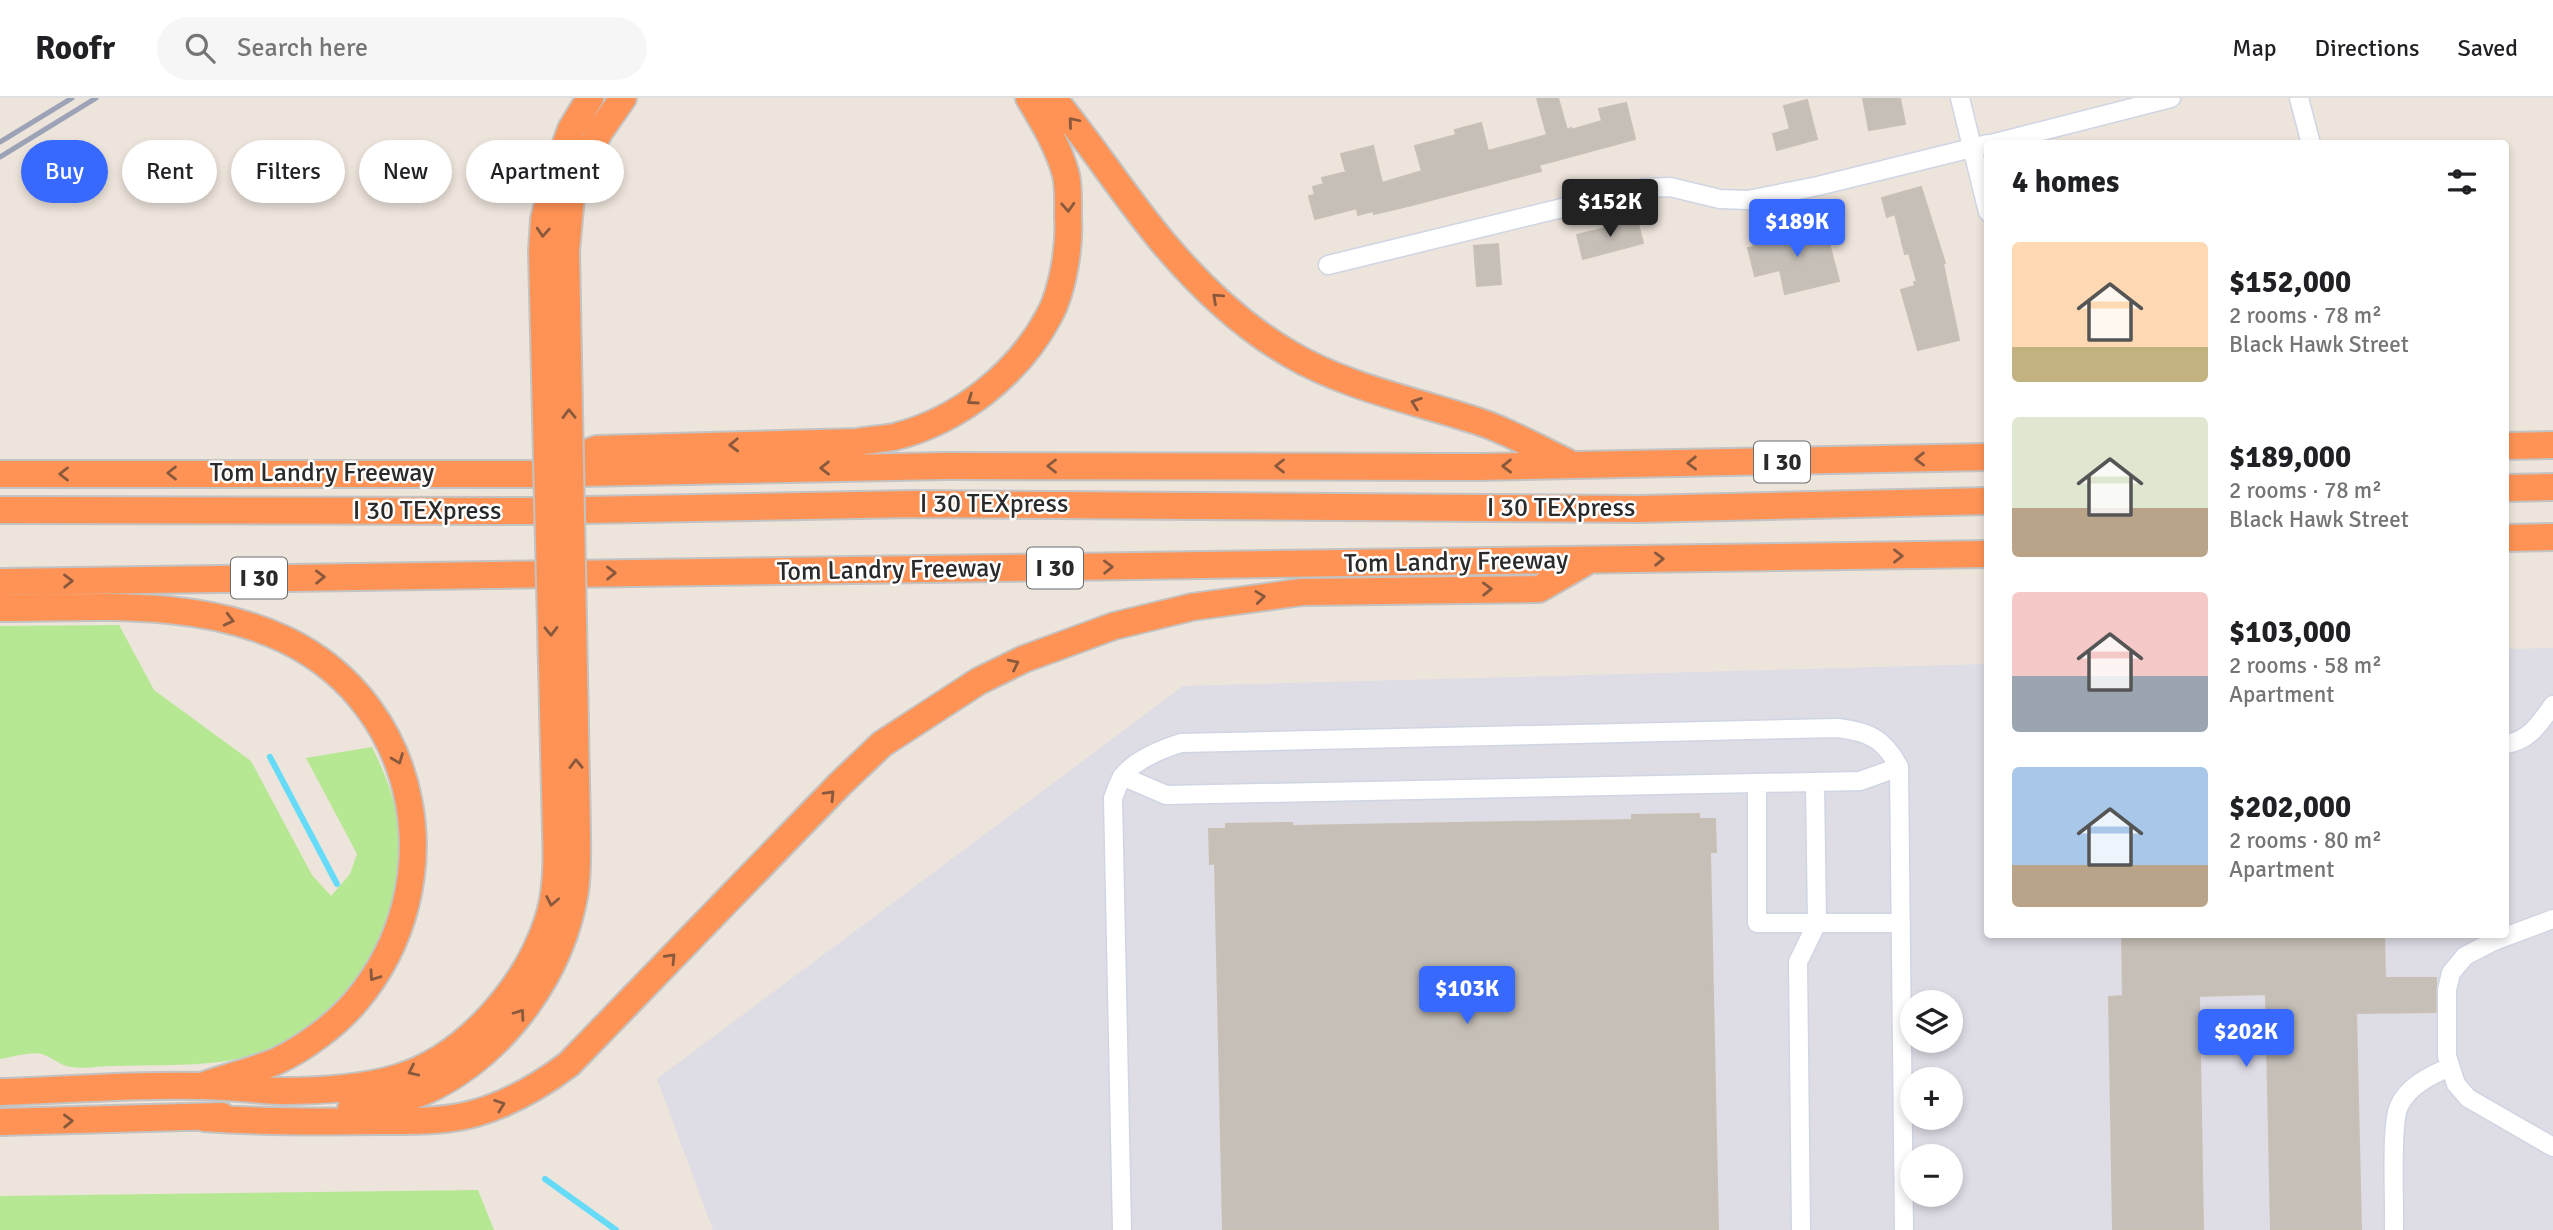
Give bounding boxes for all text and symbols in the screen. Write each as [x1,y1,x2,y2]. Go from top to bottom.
search box [157,17,647,80]
text: Roofr [35,28,115,69]
icon: search [181,29,219,67]
text: Search here [237,32,368,64]
text: Map [2232,33,2277,63]
text: Directions [2315,33,2420,63]
text: Saved [2458,33,2518,63]
one-way arrow [1069,118,1081,131]
chip: Buy [21,140,108,203]
chip: Rent [122,140,217,203]
chip: Filters [231,140,345,203]
chip: New [359,140,452,203]
chip: Apartment [466,140,624,203]
icon: filters [2443,163,2481,201]
text: 4 homes [2012,164,2119,201]
pin: $152K [1561,180,1659,239]
text: $152K [1578,187,1642,216]
pin: $189K [1748,200,1846,259]
one-way arrow [1060,201,1075,212]
text: $189K [1765,207,1829,236]
one-way arrow [536,227,551,238]
text: $152,000 [2229,264,2351,301]
icon: home [2068,270,2152,354]
one-way arrow [1212,294,1225,306]
text: 2 rooms · 78 m² [2229,301,2382,330]
text: Black Hawk Street [2229,330,2409,359]
one-way arrow [967,392,980,404]
one-way arrow [1410,397,1422,411]
one-way arrow [561,408,577,419]
one-way arrow [728,438,739,453]
text: $189,000 [2229,439,2351,476]
road number: I 30 [1754,442,1810,482]
icon: home [2068,445,2152,529]
one-way arrow [1914,451,1925,467]
one-way arrow [1687,456,1698,471]
street label: Tom Landry Freeway [210,457,434,489]
one-way arrow [1047,458,1057,474]
one-way arrow [1274,458,1285,474]
one-way arrow [1502,458,1512,474]
one-way arrow [819,461,830,476]
one-way arrow [166,465,177,481]
one-way arrow [58,466,69,481]
text: 2 rooms · 78 m² [2229,476,2382,505]
street label: I 30 TEXpress [920,488,1068,520]
street label: I 30 TEXpress [1487,492,1635,524]
street label: I 30 TEXpress [353,495,501,527]
text: Black Hawk Street [2229,505,2409,534]
street label: Tom Landry Freeway [1344,544,1568,580]
road number: I 30 [1027,547,1083,588]
one-way arrow [1894,548,1904,564]
one-way arrow [1654,551,1665,566]
street label: Tom Landry Freeway [777,552,1001,588]
road number: I 30 [231,558,287,598]
one-way arrow [1104,559,1114,575]
one-way arrow [606,566,617,581]
one-way arrow [315,570,326,585]
one-way arrow [63,573,74,589]
one-way arrow [1482,582,1493,597]
one-way arrow [1254,590,1266,605]
one-way arrow [223,612,235,626]
text: $103,000 [2229,614,2351,651]
icon: home [2068,620,2152,704]
one-way arrow [544,626,559,637]
text: 2 rooms · 58 m² [2229,651,2382,680]
one-way arrow [1007,658,1019,672]
text: Apartment [2229,680,2334,709]
one-way arrow [389,753,403,765]
one-way arrow [568,758,584,769]
text: $202,000 [2229,789,2351,826]
one-way arrow [821,790,834,803]
icon: home [2068,795,2152,879]
text: 2 rooms · 80 m² [2229,826,2382,855]
text: Apartment [2229,855,2334,884]
one-way arrow [545,895,560,907]
one-way arrow [663,954,676,967]
pin: $103K [1418,967,1516,1026]
one-way arrow [370,968,382,981]
text: $103K [1435,974,1499,1003]
map controls [1900,990,1963,1207]
button: layers [1900,990,1963,1053]
one-way arrow [512,1009,524,1022]
pin: $202K [2197,1010,2295,1069]
text: $202K [2214,1017,2278,1046]
one-way arrow [408,1062,420,1076]
button: + [1900,1067,1963,1130]
one-way arrow [494,1099,506,1113]
one-way arrow [63,1113,74,1128]
button: − [1900,1144,1963,1207]

